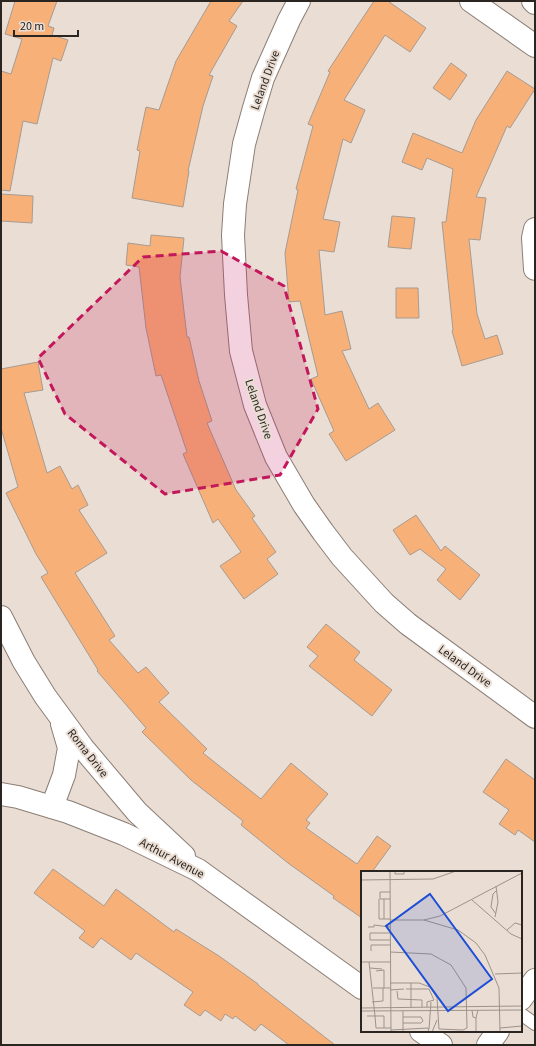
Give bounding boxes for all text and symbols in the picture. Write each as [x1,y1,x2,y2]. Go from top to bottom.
scale bar [14,12,78,38]
text: 20 m [20,18,44,35]
street label: Leland Drive [247,48,284,112]
street label: Leland Drive [240,377,277,441]
street label: Leland Drive [434,641,495,692]
street label: Roma Drive [63,725,112,781]
street label: Arthur Avenue [136,834,207,883]
inset map [361,871,522,1032]

